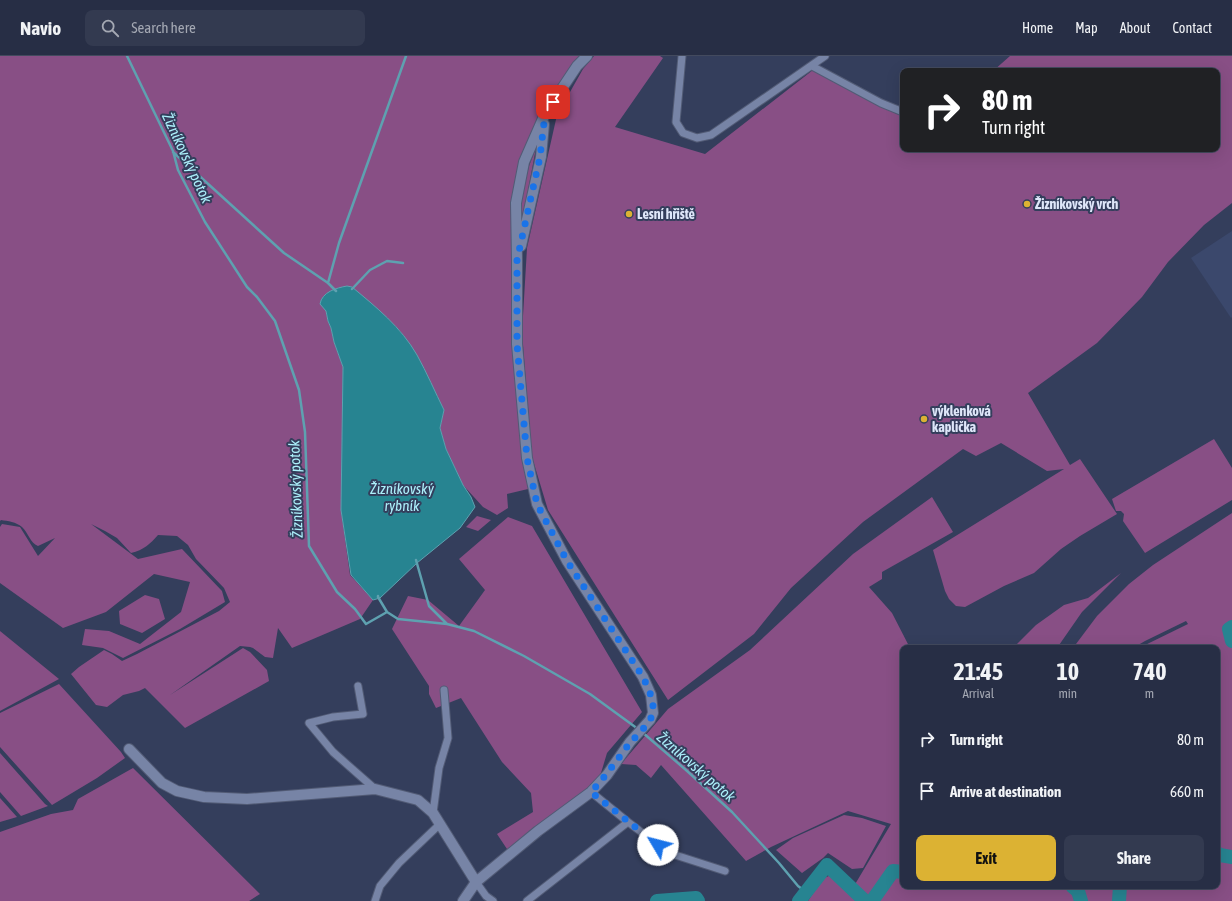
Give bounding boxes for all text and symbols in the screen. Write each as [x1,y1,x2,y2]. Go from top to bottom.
search box [85,10,365,46]
text: Navio [20,17,61,39]
icon: search [99,17,121,39]
text: Search here [131,19,196,36]
text: Home [1022,20,1053,36]
text: Map [1075,20,1098,36]
text: About [1120,20,1151,36]
text: Contact [1173,20,1212,36]
icon: right [916,84,968,136]
text: 80 m [982,84,1032,116]
pin [536,85,570,119]
icon: arrive [542,91,564,113]
water label: Žizníkovský potok [159,110,216,206]
text: Turn right [982,117,1045,138]
place label: Žizníkovský vrch [1035,196,1119,212]
marker: Žizníkovský vrch [1022,199,1032,209]
place label: Lesní hřiště [637,206,695,222]
marker: Lesní hřiště [624,209,634,219]
place label: výklenková kaplička [932,403,991,435]
marker: výklenková kaplička [919,414,929,424]
water label: Žizníkovský potok [285,439,306,538]
water label: Žizníkovský rybník [370,480,435,514]
text: 21:45 [954,658,1003,685]
text: 10 [1057,658,1079,685]
text: 740 [1133,658,1166,685]
text: Arrival [962,686,994,701]
text: min [1058,686,1077,701]
text: m [1145,686,1154,701]
water label: Žizníkovský potok [654,728,739,805]
icon: right [916,728,938,750]
text: Turn right [950,731,1003,748]
text: 80 m [1177,731,1204,748]
icon: arrive [916,780,938,802]
text: Arrive at destination [950,783,1061,800]
text: 660 m [1170,783,1204,800]
position arrow [637,824,679,866]
button: Exit [916,835,1056,881]
button: Share [1064,835,1204,881]

